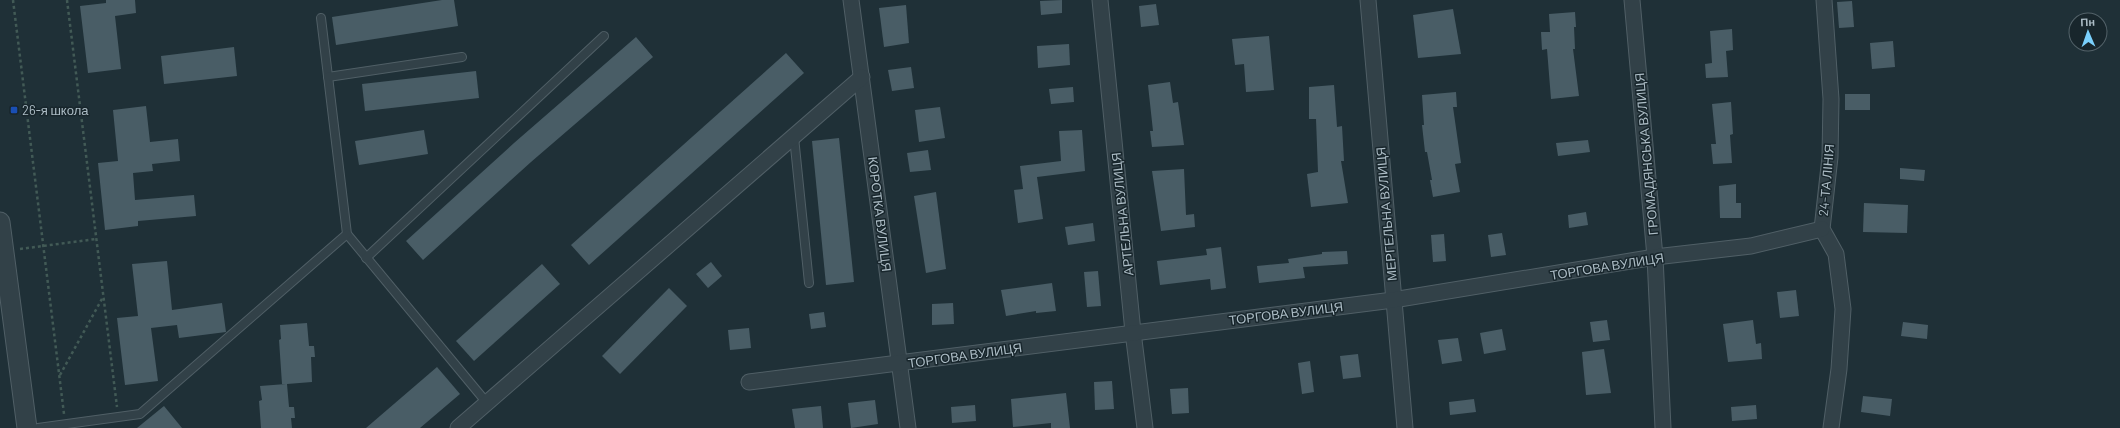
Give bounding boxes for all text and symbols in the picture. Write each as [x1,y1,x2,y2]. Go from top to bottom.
north arrow [2068,12,2108,52]
text: Пн [2080,15,2095,28]
street label: ГРОМАДЯНСЬКА ВУЛИЦЯ [1631,72,1661,236]
place label: 26-я школа [22,102,89,118]
marker: 26-я школа [9,105,19,115]
street label: 24-ТА ЛІНІЯ [1815,143,1837,217]
street label: МЕРГЕЛЬНА ВУЛИЦЯ [1372,146,1400,282]
street label: АРТЕЛЬНА ВУЛИЦЯ [1108,151,1136,277]
street label: КОРОТКА ВУЛИЦЯ [865,156,895,272]
street label: ТОРГОВА ВУЛИЦЯ [1549,249,1665,283]
street label: ТОРГОВА ВУЛИЦЯ [1228,298,1344,328]
street label: ТОРГОВА ВУЛИЦЯ [907,339,1023,371]

